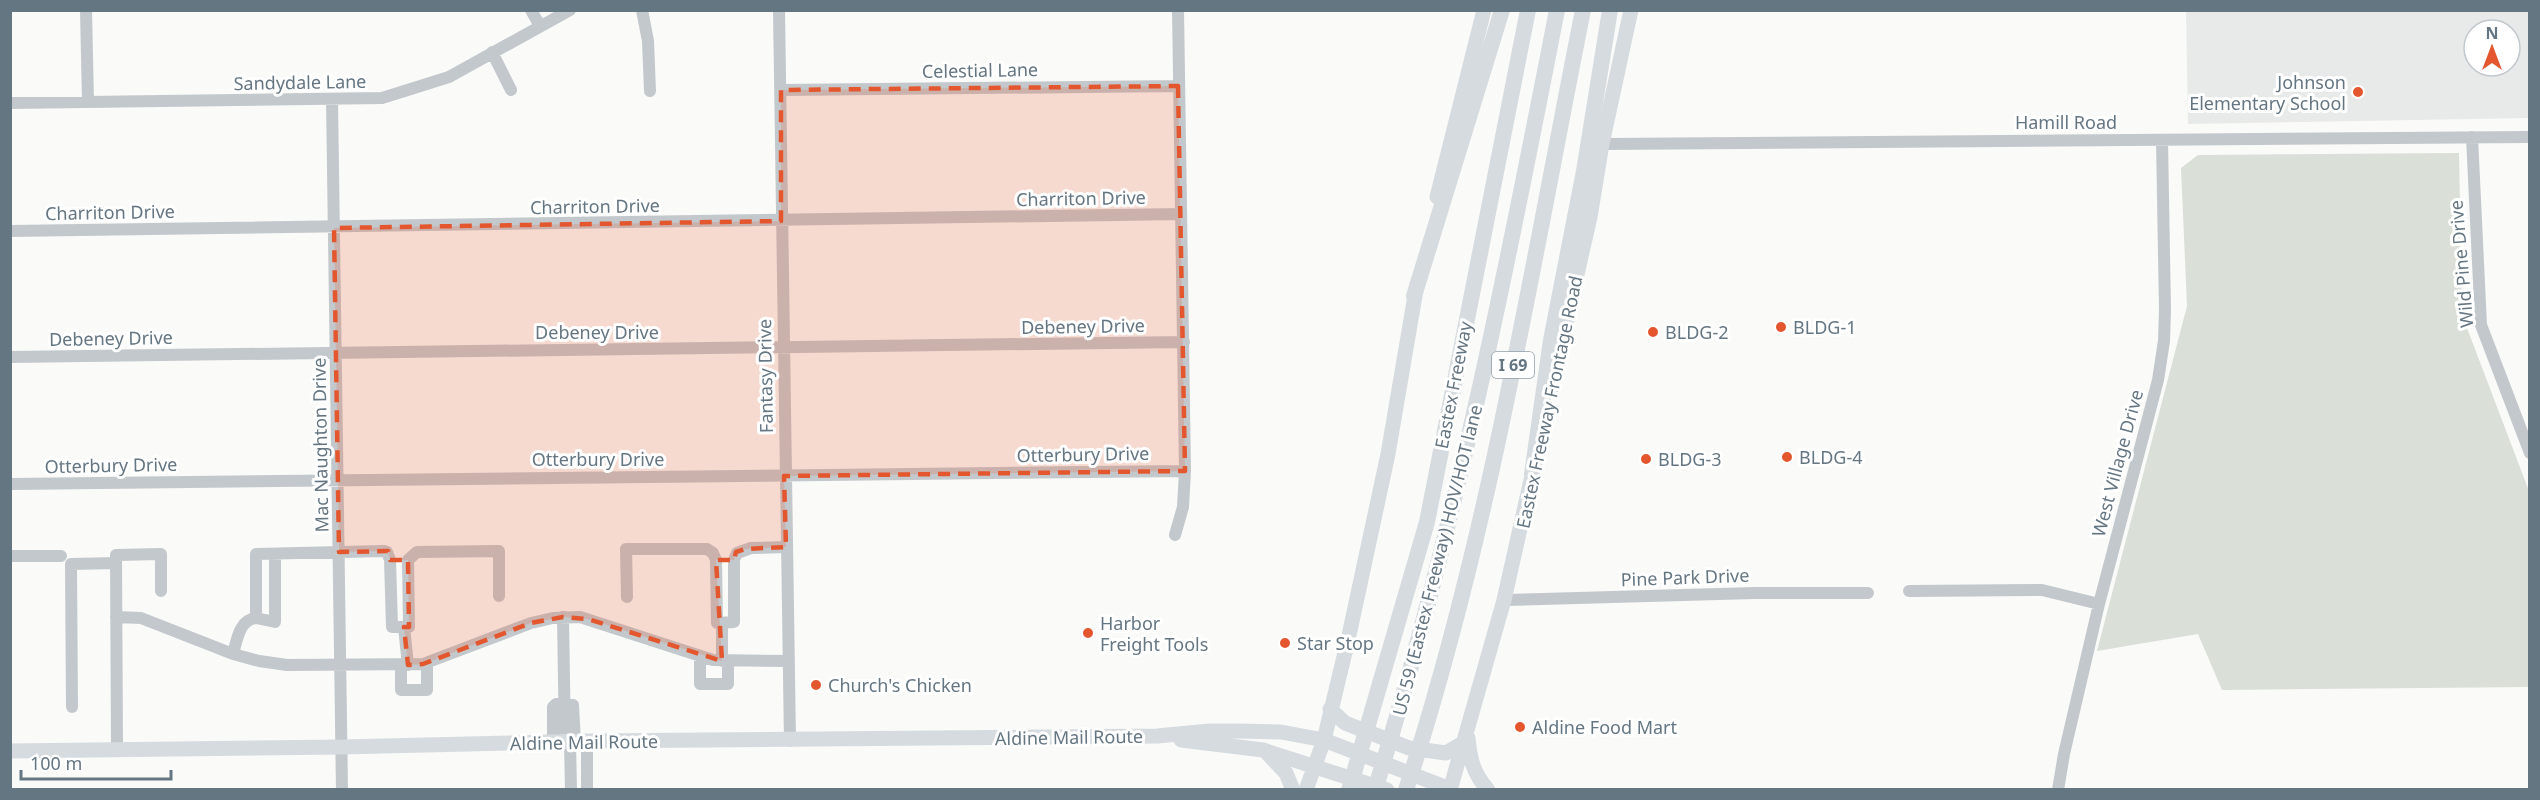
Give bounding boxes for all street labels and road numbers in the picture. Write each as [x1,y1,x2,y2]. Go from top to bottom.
street label: Celestial Lane [922,57,1038,83]
street label: Sandydale Lane [233,69,367,95]
street label: Hamill Road [2015,110,2117,134]
street label: Charriton Drive [1016,185,1146,211]
street label: Charriton Drive [530,193,660,219]
street label: Charriton Drive [45,199,175,225]
street label: Wild Pine Drive [2443,199,2479,329]
street label: Eastex Freeway Frontage Road [1510,273,1588,531]
street label: Debeney Drive [1021,313,1145,339]
street label: Fantasy Drive [752,319,778,433]
street label: Eastex Freeway [1429,319,1477,451]
street label: Debeney Drive [535,320,659,344]
street label: Debeney Drive [49,325,173,351]
road number: I 69 [1492,352,1534,378]
street label: Mac Naughton Drive [306,358,334,532]
street label: West Village Drive [2086,387,2148,539]
street label: US 59 (Eastex Freeway) HOV/HOT lane [1387,402,1487,718]
street label: Otterbury Drive [1016,441,1150,467]
street label: Otterbury Drive [532,447,664,471]
street label: Otterbury Drive [44,452,178,478]
street label: Pine Park Drive [1620,563,1750,591]
street label: Aldine Mail Route [995,724,1143,750]
street label: Aldine Mail Route [510,729,658,755]

